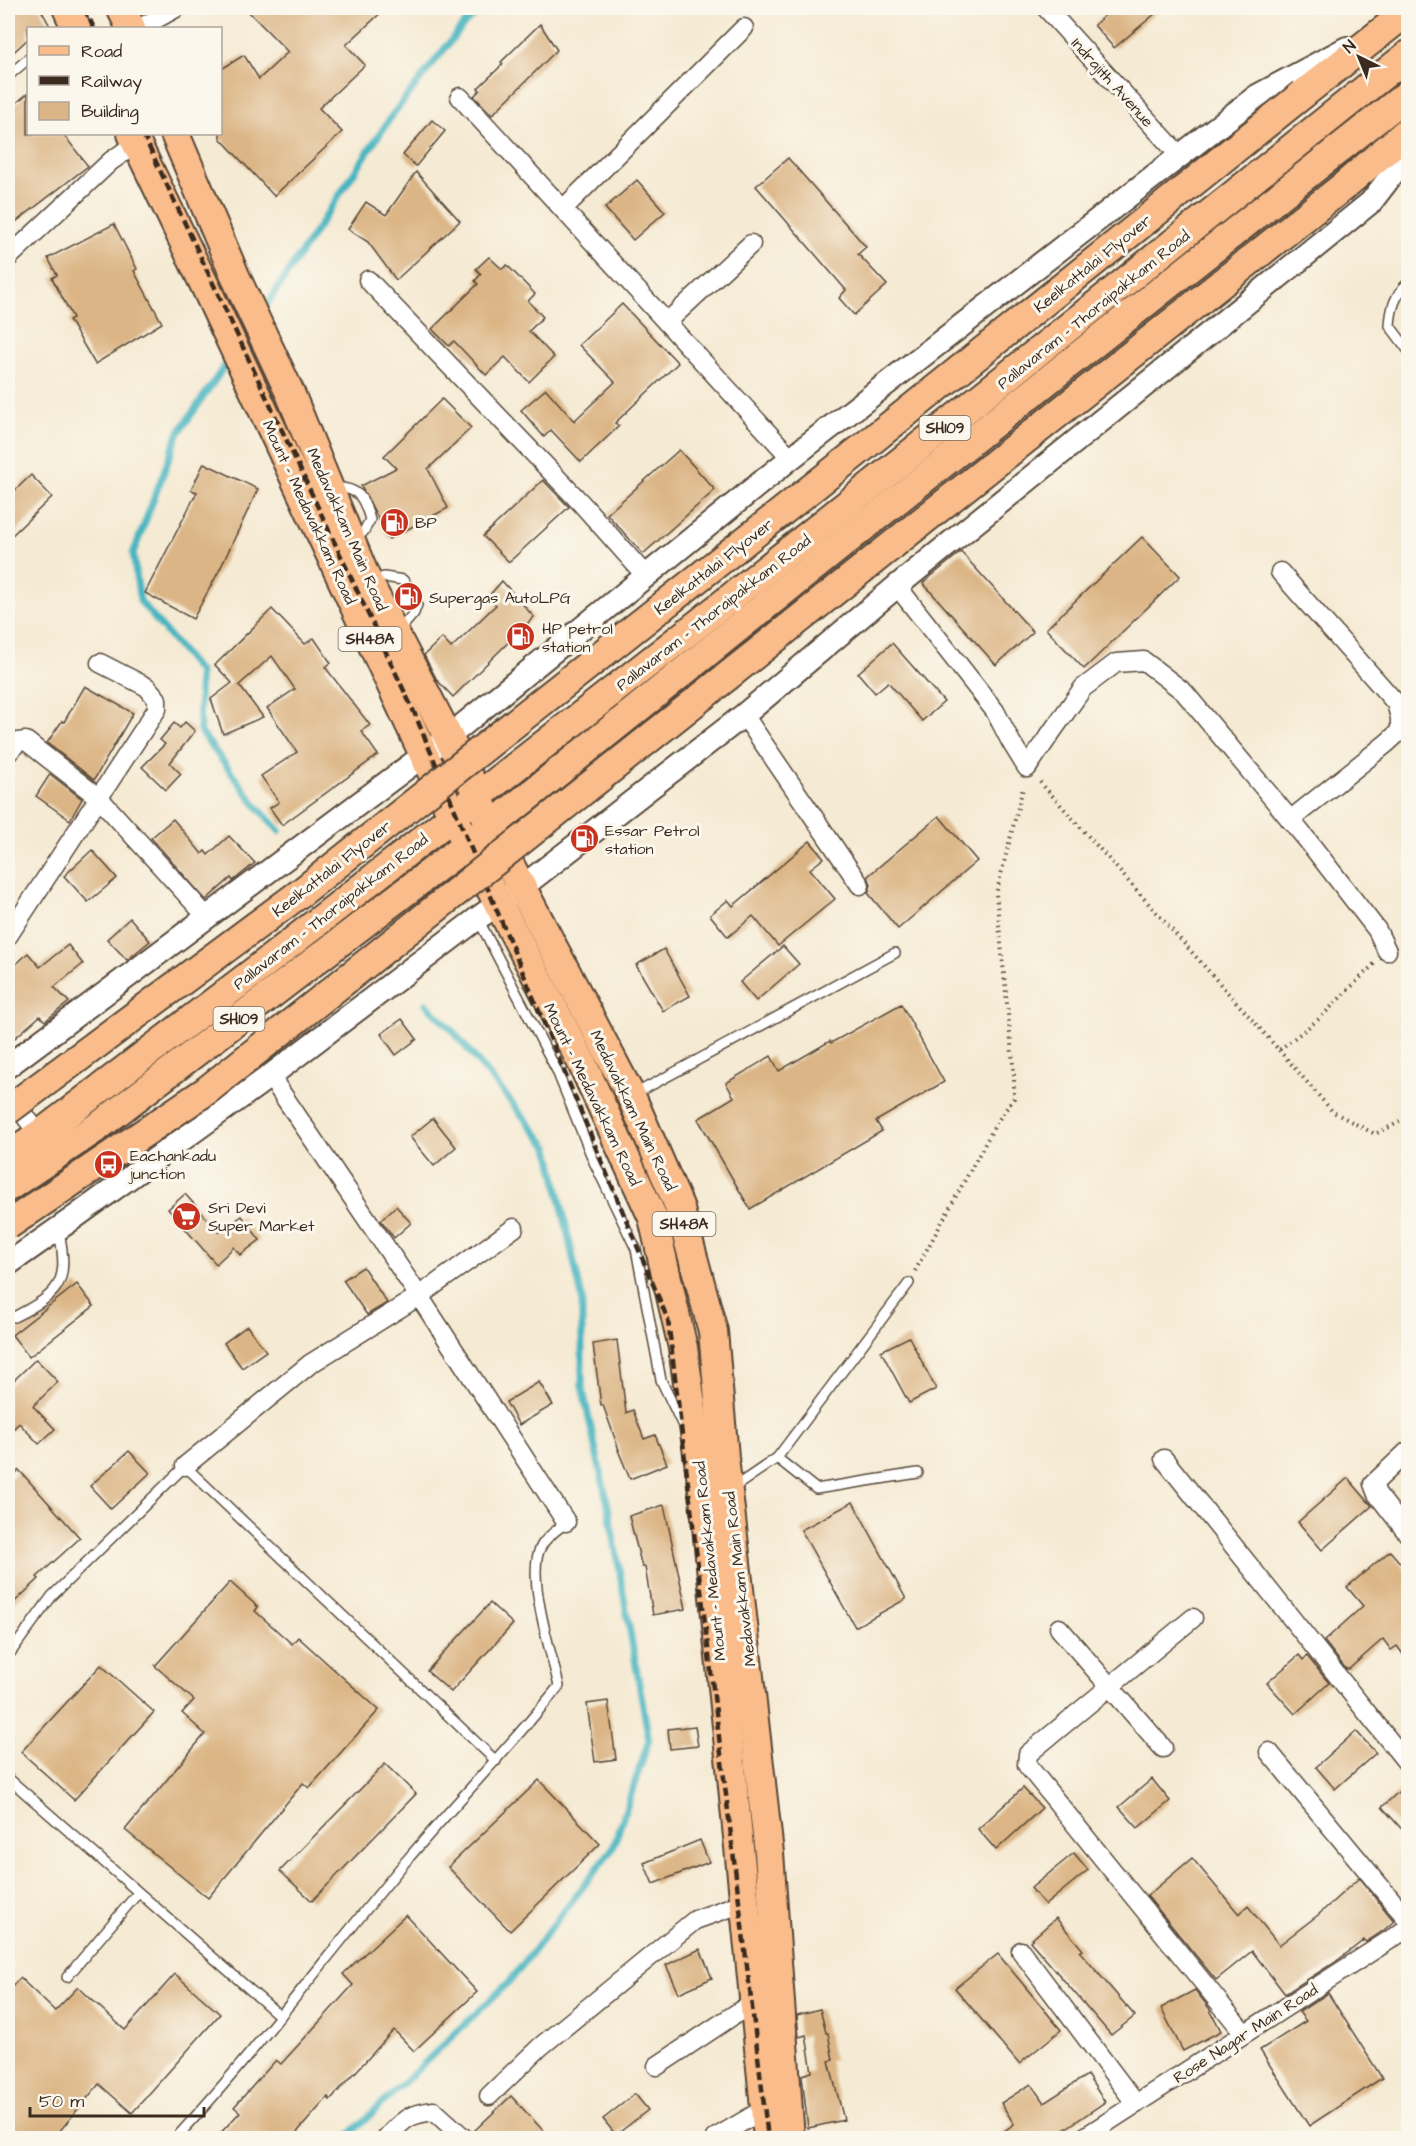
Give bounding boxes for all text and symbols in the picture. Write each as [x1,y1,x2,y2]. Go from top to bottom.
legend [27,27,222,135]
north arrow [1329,27,1389,87]
street label: Indrajith Avenue [1066,33,1159,133]
text: N [1338,35,1361,58]
text: Road [81,39,122,64]
text: Railway [81,69,142,95]
text: Building [81,99,139,125]
street label: Keelkattalai Flyover [1029,209,1157,319]
street label: Pallavaram - Thoraipakkam Road [993,225,1195,394]
road number: SH109 [920,416,970,440]
street label: Mount - Medavakkam Road [257,417,361,608]
street label: Medavakkam Main Road [301,444,393,614]
fuel station icon: BP [378,506,410,538]
place label: BP [415,512,437,534]
street label: Keelkattalai Flyover [650,513,778,621]
street label: Pallavaram - Thoraipakkam Road [612,530,816,696]
fuel station icon: Supergas AutoLPG [392,581,424,613]
place label: Supergas AutoLPG [429,587,571,610]
place label: HP petrol station [542,618,613,658]
fuel station icon: HP petrol station [505,621,537,653]
road number: SH48A [338,627,401,651]
street label: Keelkattalai Flyover [268,815,396,923]
place label: Essar Petrol station [605,820,700,860]
fuel station icon: Essar Petrol station [568,823,600,855]
street label: Pallavaram - Thoraipakkam Road [229,829,433,995]
street label: Mount - Medavakkam Road [538,999,646,1189]
road number: SH109 [214,1007,264,1031]
street label: Medavakkam Main Road [585,1026,682,1194]
place label: Eachankadu junction [128,1145,216,1185]
bus stop icon: Eachankadu junction [93,1148,125,1180]
place label: Sri Devi Super Market [208,1197,315,1237]
supermarket icon: Sri Devi Super Market [171,1200,203,1232]
road number: SH48A [652,1212,716,1236]
street label: Mount - Medavakkam Road [689,1460,731,1662]
street label: Medavakkam Main Road [718,1490,762,1668]
street label: Rose Nagar Main Road [1169,1979,1323,2090]
scale bar [30,2080,204,2118]
text: 50 m [39,2089,84,2114]

